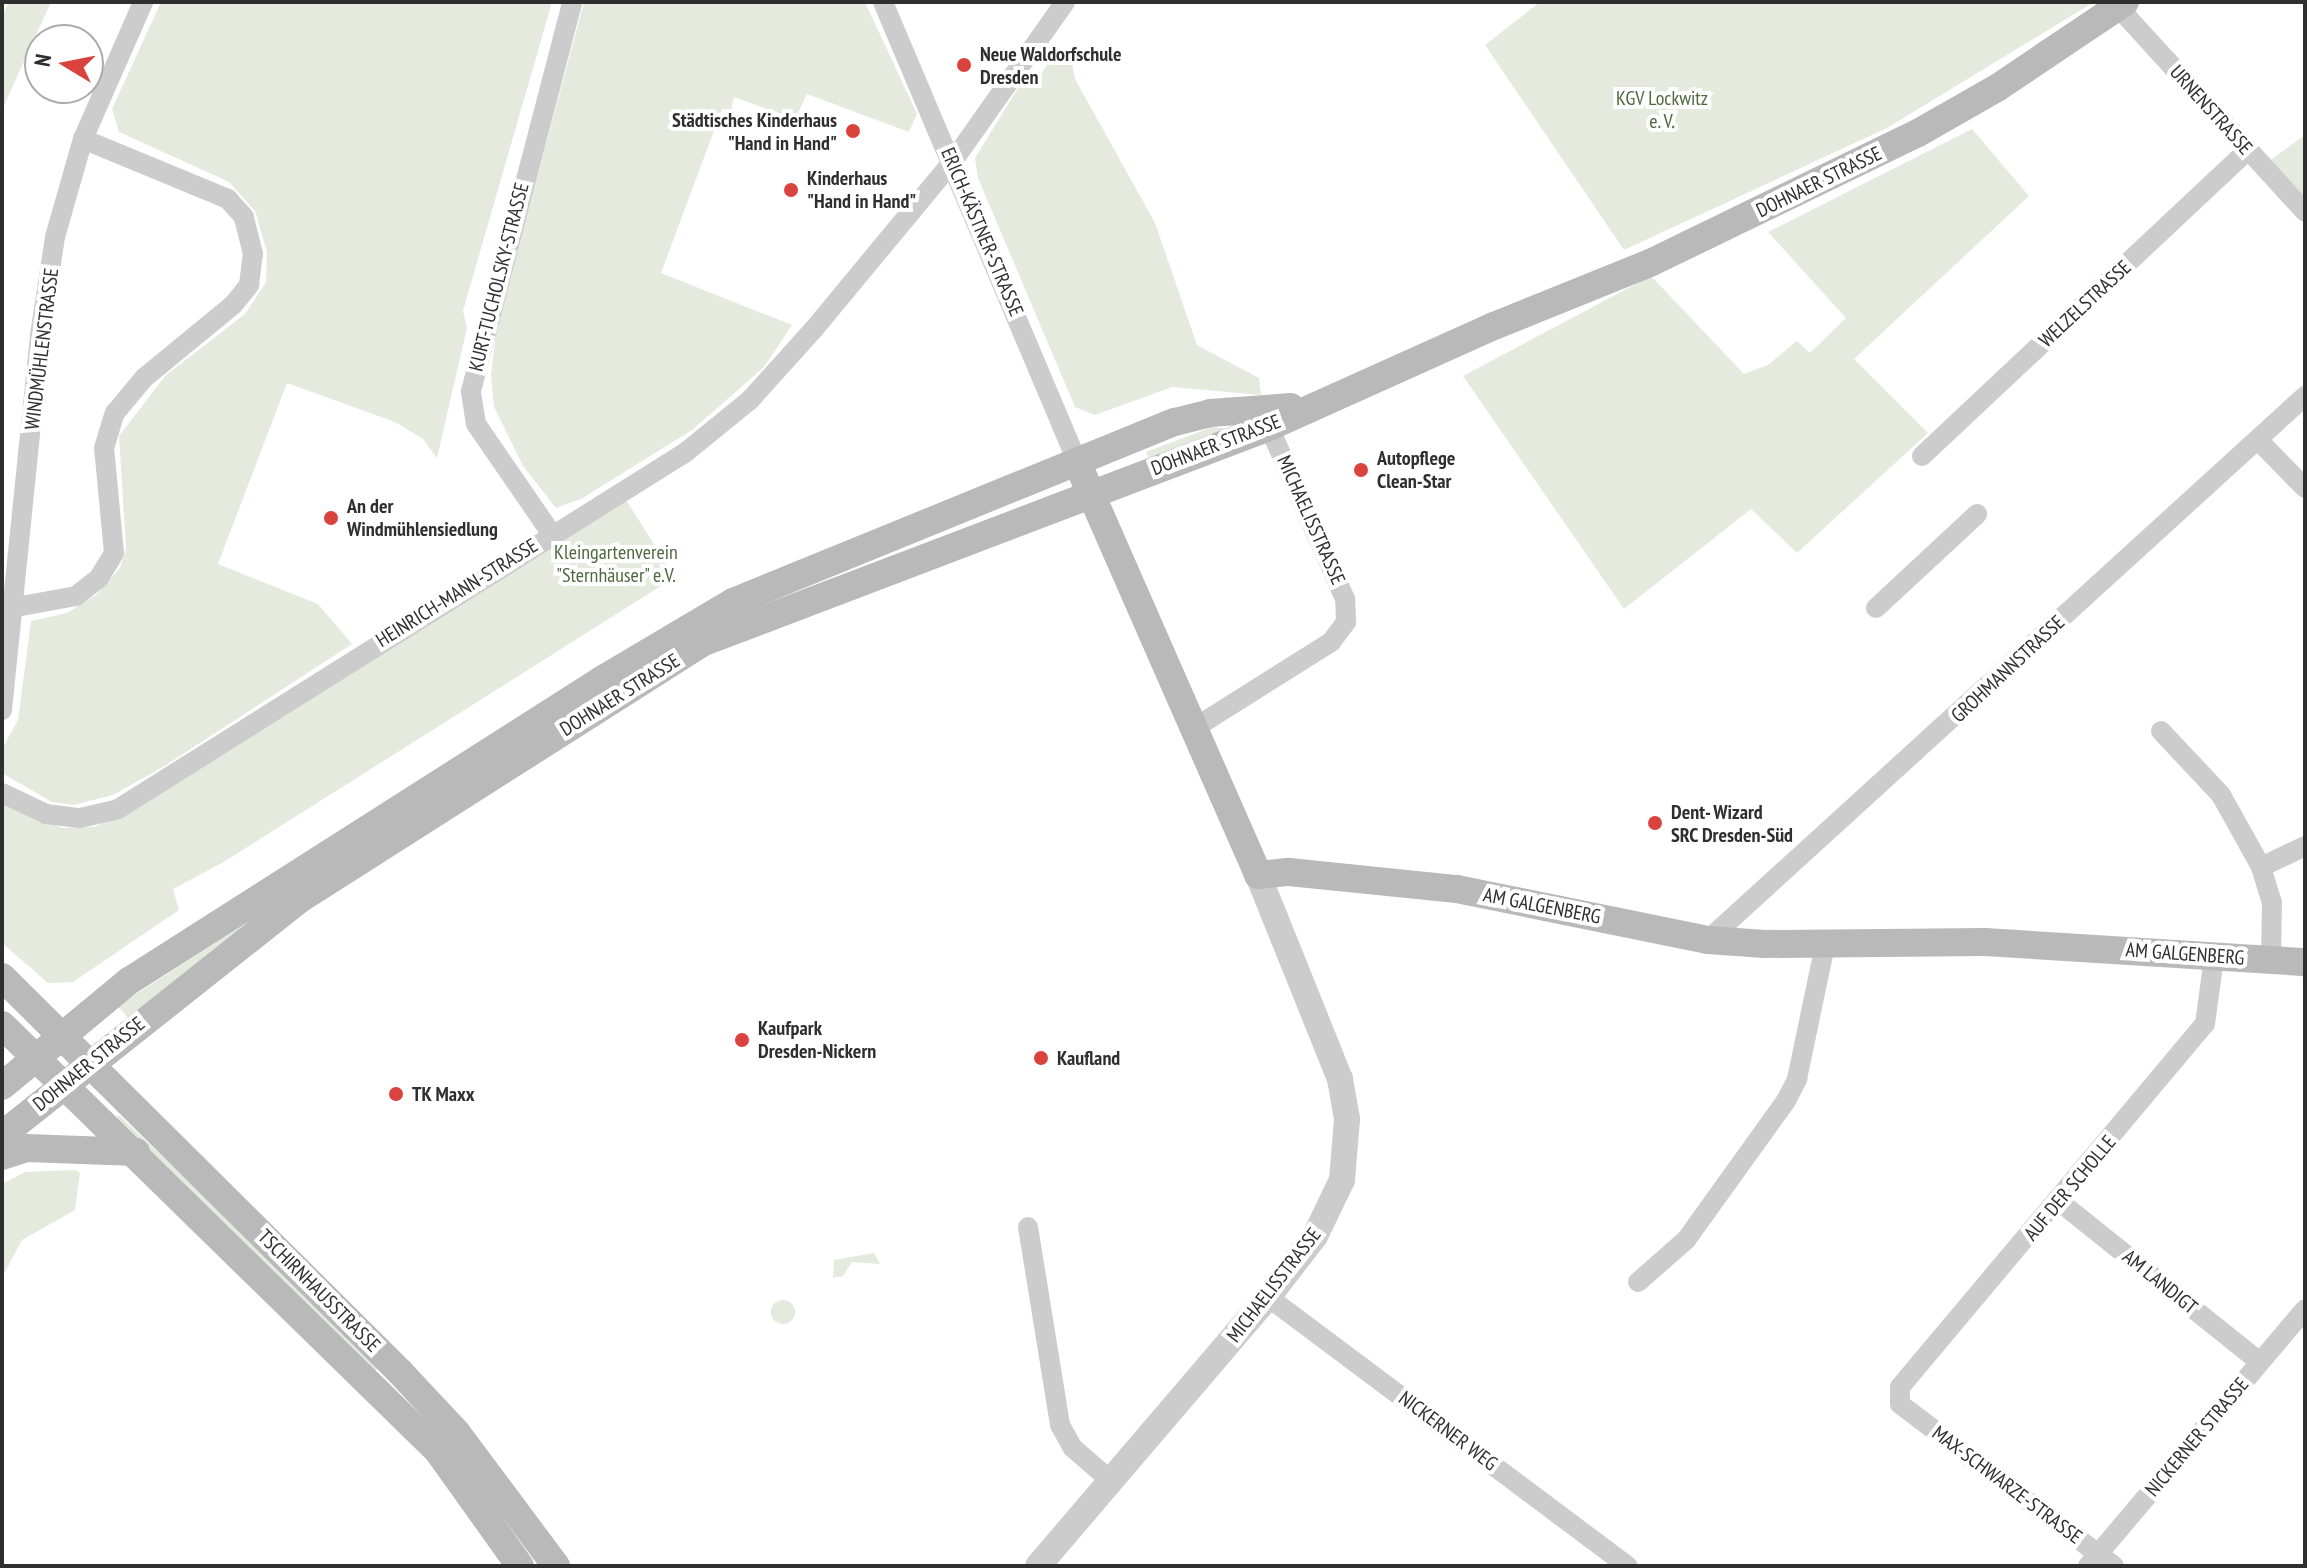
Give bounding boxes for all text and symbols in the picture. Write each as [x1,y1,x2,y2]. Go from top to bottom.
north arrow [24,24,104,104]
place label: Neue Waldorfschule Dresden [980,42,1122,89]
text: N [28,52,57,68]
marker: Neue Waldorfschule Dresden [955,56,973,74]
street label: URNENSTRASSE [2165,60,2257,160]
park label: KGV Lockwitz e. V. [1616,87,1708,134]
place label: Städtisches Kinderhaus "Hand in Hand" [672,108,837,155]
marker: Städtisches Kinderhaus "Hand in Hand" [844,122,862,140]
street label: DOHNAER STRASSE [1752,141,1886,223]
street label: ERICH-KÄSTNER-STRASSE [936,144,1028,320]
place label: Kinderhaus "Hand in Hand" [807,166,916,213]
street label: KURT-TUCHOLSKY-STRASSE [464,180,534,374]
marker: Kinderhaus "Hand in Hand" [782,181,800,199]
street label: WELZELSTRASSE [2034,255,2136,353]
street label: WINDMÜHLENSTRASSE [20,267,64,431]
street label: DOHNAER STRASSE [1148,409,1284,481]
place label: Autopflege Clean-Star [1377,446,1455,493]
street label: MICHAELISSTRASSE [1272,452,1350,588]
marker: Autopflege Clean-Star [1352,461,1370,479]
place label: An der Windmühlensiedlung [347,494,498,541]
marker: An der Windmühlensiedlung [322,509,340,527]
street label: HEINRICH-MANN-STRASSE [372,534,542,652]
park label: Kleingartenverein "Sternhäuser" e.V. [554,540,678,587]
street label: GROHMANNSTRASSE [1946,610,2070,728]
street label: DOHNAER STRASSE [556,649,684,741]
place label: Dent- Wizard SRC Dresden-Süd [1671,800,1794,847]
marker: Dent- Wizard SRC Dresden-Süd [1646,814,1664,832]
street label: AM GALGENBERG [1481,883,1603,929]
street label: AM GALGENBERG [2125,938,2245,970]
street label: DOHNAER STRASSE [28,1012,150,1116]
place label: Kaufpark Dresden-Nickern [758,1016,876,1063]
marker: Kaufpark Dresden-Nickern [733,1031,751,1049]
place label: Kaufland [1057,1046,1120,1070]
marker: Kaufland [1032,1049,1050,1067]
place label: TK Maxx [412,1082,475,1106]
marker: TK Maxx [387,1085,405,1103]
street label: AUF DER SCHOLLE [2019,1131,2121,1245]
street label: MICHAELISSTRASSE [1222,1223,1326,1347]
street label: TSCHIRNHAUSSTRASSE [253,1225,385,1357]
street label: AM LANDIGT [2118,1245,2202,1319]
street label: NICKERNER STRASSE [2140,1373,2254,1501]
street label: NICKERNER WEG [1394,1386,1502,1476]
street label: MAX-SCHWARZE-STRASSE [1927,1421,2087,1549]

